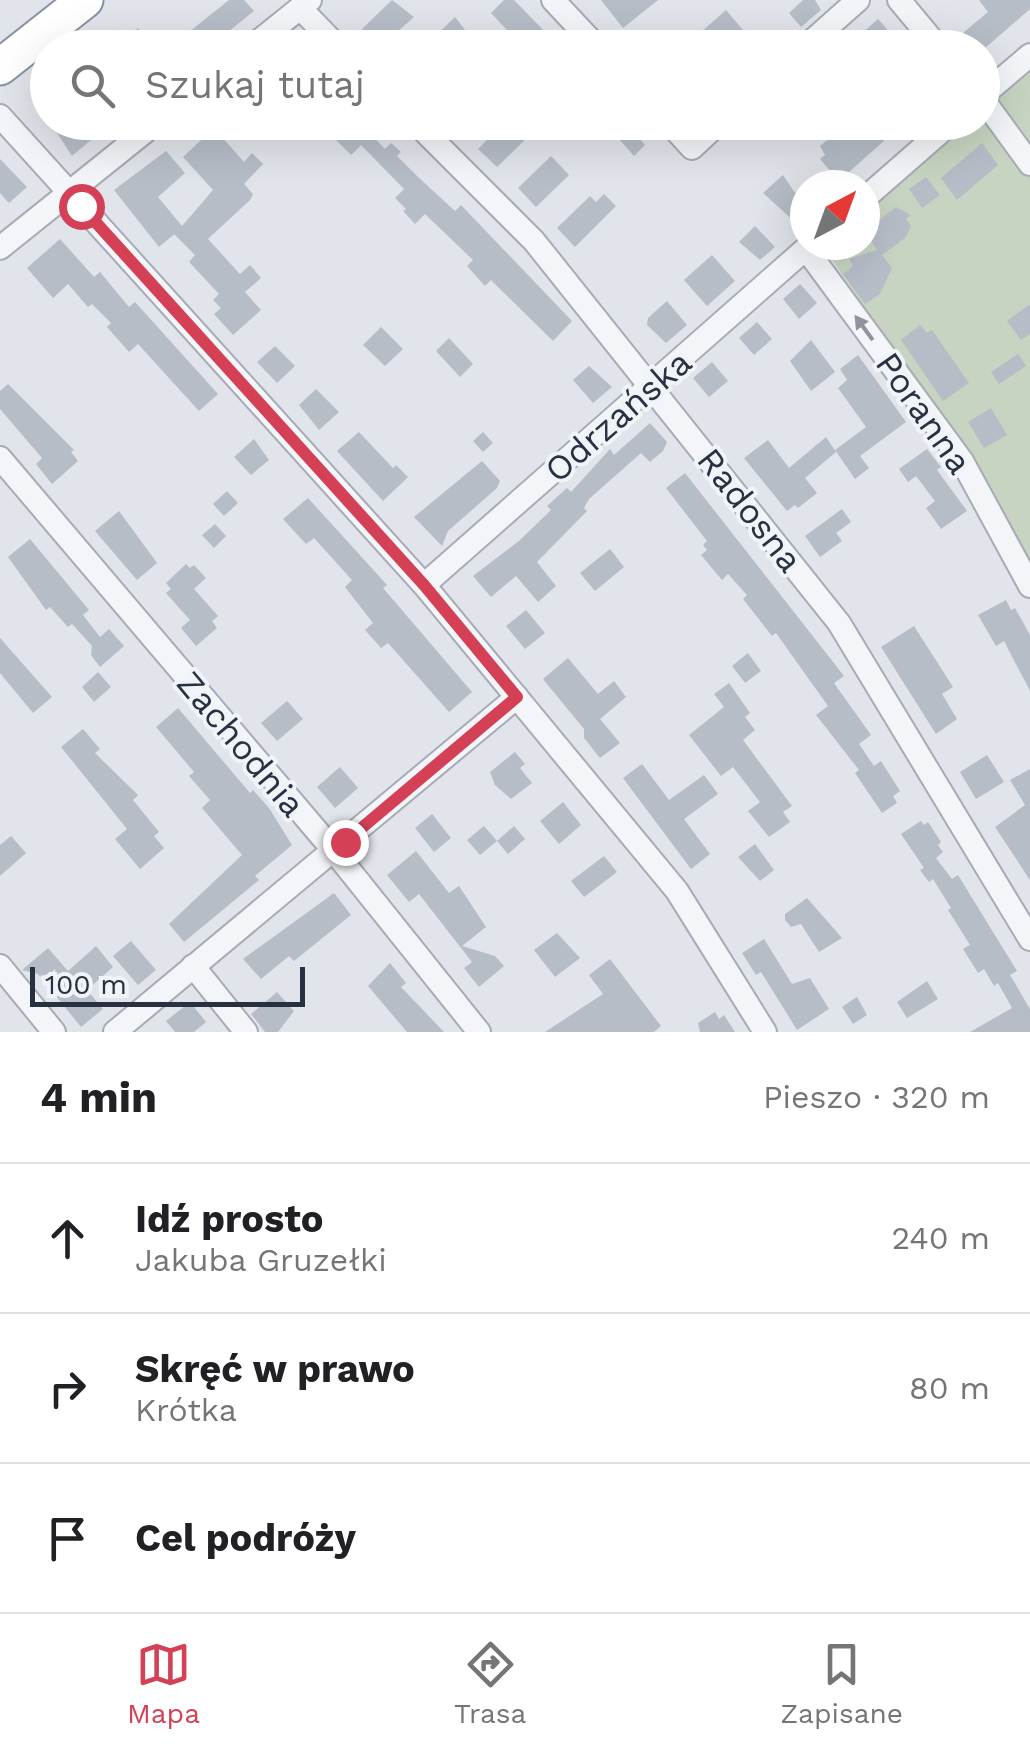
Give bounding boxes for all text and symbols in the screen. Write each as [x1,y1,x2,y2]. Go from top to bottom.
search box [30,30,1000,140]
icon: search [65,58,120,113]
text: Szukaj tutaj [145,63,365,107]
north arrow [790,170,880,260]
route start [59,184,105,230]
one-way arrow [854,315,874,341]
street label: Odrzańska [536,341,700,491]
street label: Poranna [867,344,981,482]
street label: Radosna [689,440,811,580]
street label: Zachodnia [168,663,314,825]
route end [323,820,369,866]
scale bar [30,962,305,1006]
text: 100 m [45,968,127,1001]
text: 4 min [40,1073,157,1122]
text: Pieszo · 320 m [763,1078,990,1116]
text: Idź prosto [135,1197,324,1241]
icon: ahead [40,1211,95,1266]
text: 240 m [891,1219,990,1257]
text: Jakuba Gruzełki [135,1241,387,1279]
text: Skręć w prawo [135,1347,415,1391]
icon: right [40,1361,95,1416]
text: 80 m [909,1369,990,1407]
text: Krótka [135,1391,237,1429]
icon: arrive [40,1511,95,1566]
text: Cel podróży [135,1516,356,1560]
tab: Mapa [127,1637,200,1730]
tab: Trasa [454,1637,526,1730]
tab: Zapisane [780,1637,903,1730]

